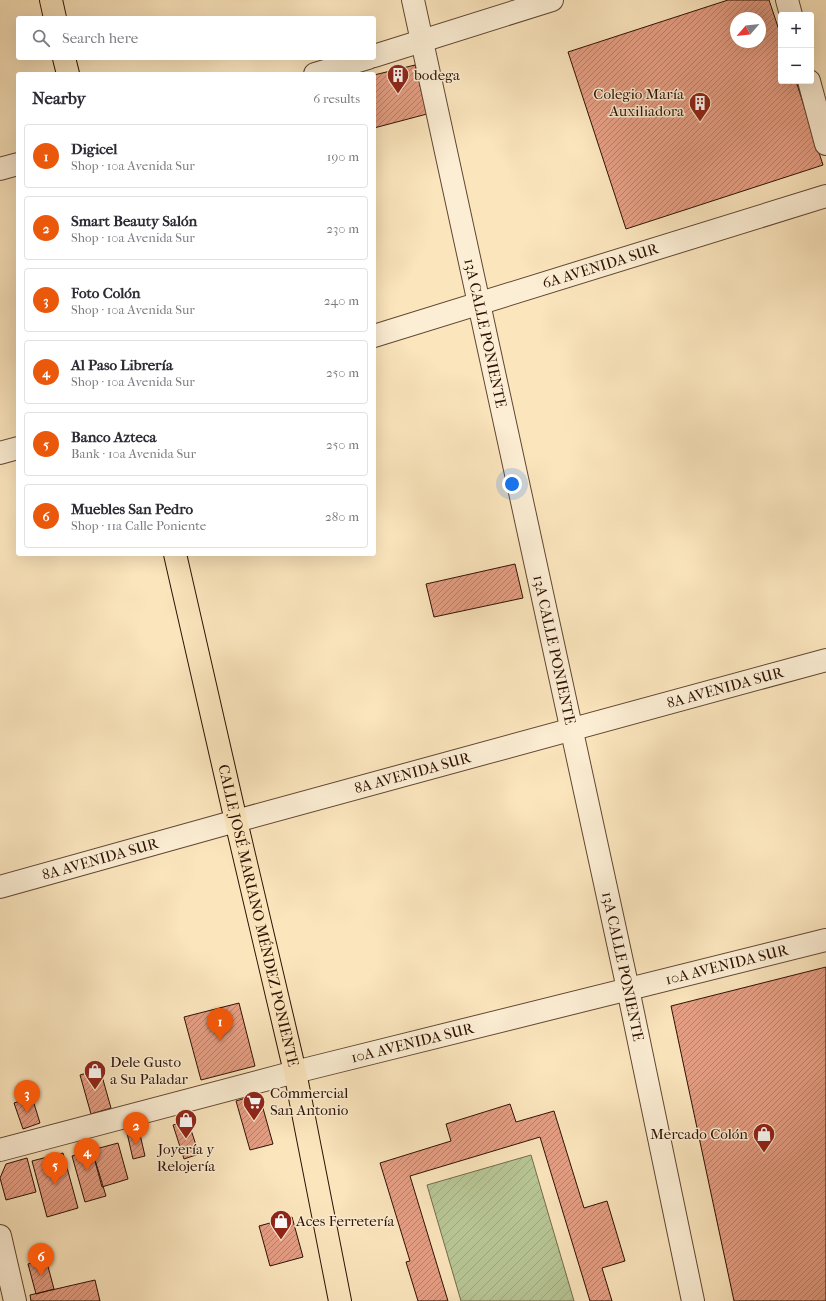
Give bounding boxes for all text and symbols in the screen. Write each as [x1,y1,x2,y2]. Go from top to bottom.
north arrow [730,12,766,48]
map controls [778,12,814,84]
button: + [778,12,814,48]
search box [16,16,376,60]
icon: search [30,27,52,49]
text: Search here [62,29,138,47]
button: − [778,48,814,84]
building icon: bodega [385,62,411,95]
place label: bodega [413,66,461,84]
place label: Colegio María Auxiliadora [593,85,685,120]
text: Nearby [32,88,86,108]
building icon: Colegio María Auxiliadora [687,90,713,123]
text: 6 results [313,91,360,106]
text: Digicel [71,140,117,158]
text: 1 [44,149,48,164]
text: 190 m [327,149,359,164]
text: Shop · 10a Avenida Sur [71,158,195,173]
text: Smart Beauty Salón [71,212,197,230]
text: 2 [43,221,49,236]
text: 230 m [326,221,359,236]
text: Shop · 10a Avenida Sur [71,230,195,245]
street label: 6A AVENIDA SUR [540,239,662,292]
street label: 13A CALLE PONIENTE [460,257,510,410]
text: Foto Colón [71,284,141,302]
text: 3 [43,293,49,308]
text: 240 m [324,293,359,308]
text: Shop · 10a Avenida Sur [71,302,195,317]
text: Al Paso Librería [71,356,173,374]
text: 4 [42,365,50,380]
text: 250 m [326,365,359,380]
text: Shop · 10a Avenida Sur [71,374,195,389]
text: Banco Azteca [71,428,156,446]
text: 5 [43,437,49,452]
text: 250 m [326,437,359,452]
text: Bank · 10a Avenida Sur [71,446,196,461]
your location [502,474,522,494]
text: Muebles San Pedro [71,500,193,518]
text: 6 [42,509,50,524]
text: 280 m [325,509,359,524]
text: Shop · 11a Calle Poniente [71,518,206,533]
street label: 13A CALLE PONIENTE [529,573,579,726]
street label: 8A AVENIDA SUR [665,663,786,712]
street label: 8A AVENIDA SUR [352,748,474,797]
street label: CALLE JOSÉ MARIANO MÉNDEZ PONIENTE [214,763,302,1068]
street label: 8A AVENIDA SUR [40,834,161,884]
street label: 13A CALLE PONIENTE [598,890,648,1043]
street label: 10A AVENIDA SUR [663,940,791,989]
pin: 1 [207,1008,233,1041]
street label: 10A AVENIDA SUR [349,1019,477,1067]
place label: Dele Gusto a Su Paladar [110,1053,189,1088]
shop icon: Dele Gusto a Su Paladar [82,1058,108,1091]
pin: 3 [14,1080,40,1113]
place label: Commercial San Antonio [270,1084,349,1119]
supermarket icon: Commercial San Antonio [241,1089,267,1122]
shop icon: Joyería y Relojería [173,1107,199,1140]
pin: 2 [123,1112,149,1145]
shop icon: Mercado Colón [751,1121,777,1154]
place label: Mercado Colón [650,1125,748,1143]
pin: 4 [74,1138,100,1171]
place label: Joyería y Relojería [157,1140,216,1175]
pin: 5 [42,1152,68,1185]
shop icon: Aces Ferretería [268,1208,294,1241]
place label: Aces Ferretería [295,1212,396,1230]
pin: 6 [28,1243,54,1276]

